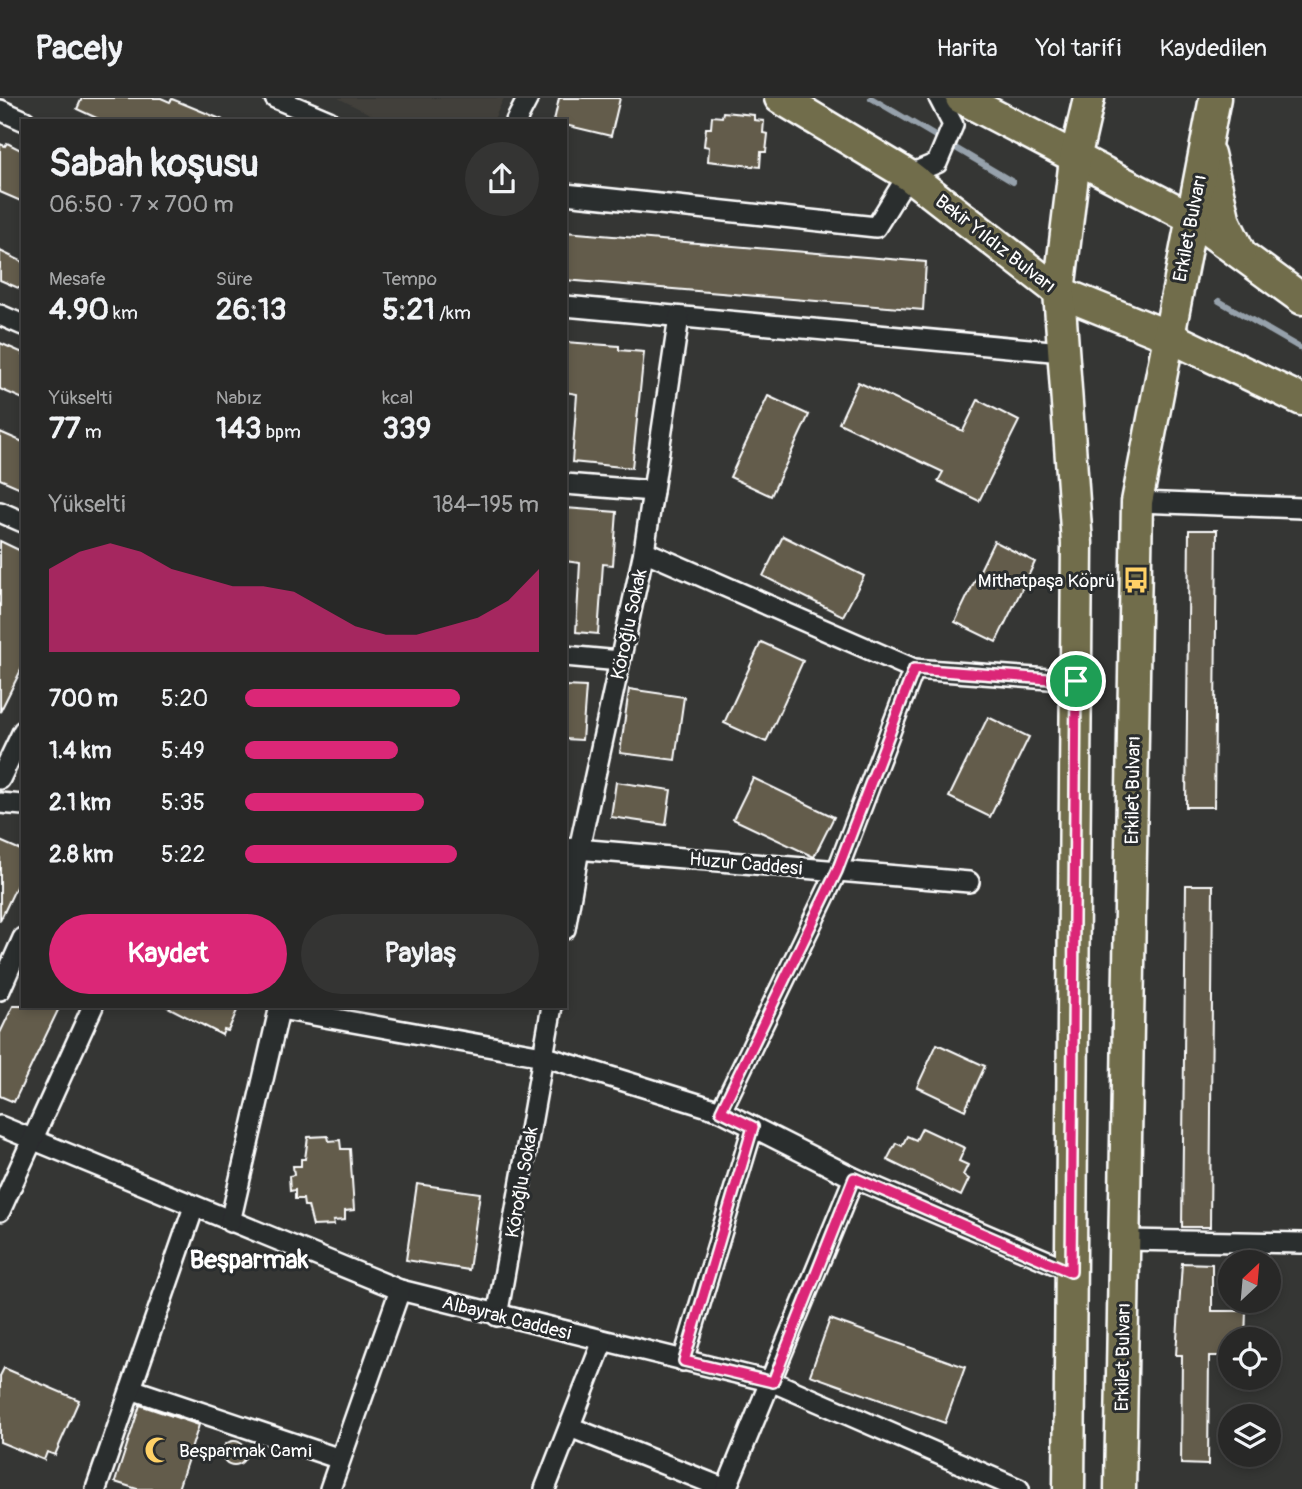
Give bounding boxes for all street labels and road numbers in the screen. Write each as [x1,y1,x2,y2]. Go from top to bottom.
street label: Erkilet Bulvarı [1168,173,1212,284]
street label: Bekir Yıldız Bulvarı [930,189,1061,298]
street label: Köroğlu Sokak [606,567,652,682]
street label: Erkilet Bulvarı [1120,735,1146,845]
street label: Huzur Caddesi [688,847,804,881]
street label: Köroğlu Sokak [500,1125,544,1240]
street label: Albayrak Caddesi [440,1290,574,1346]
street label: Erkilet Bulvarı [1110,1302,1136,1412]

